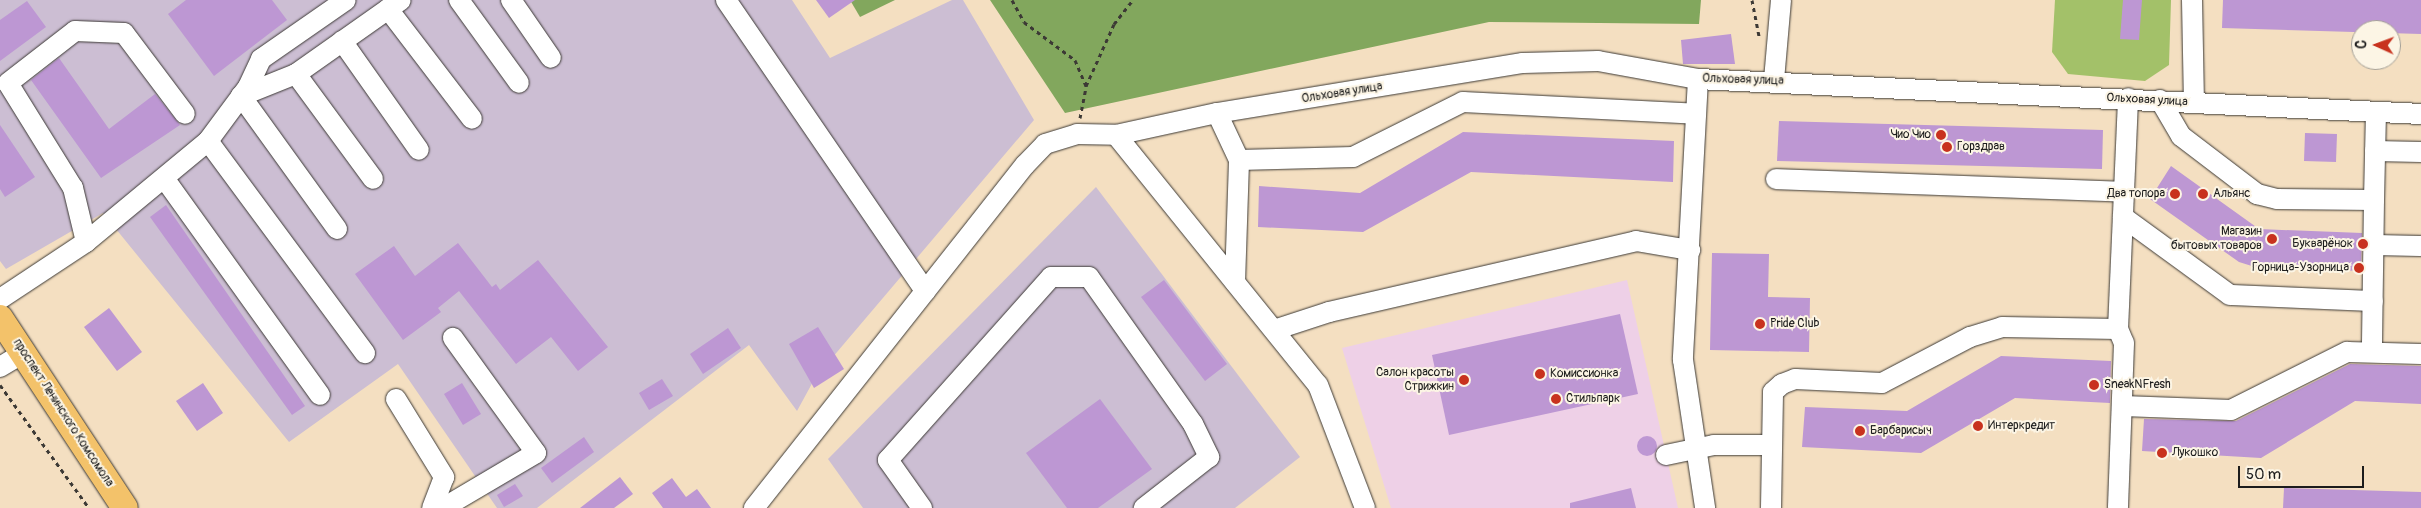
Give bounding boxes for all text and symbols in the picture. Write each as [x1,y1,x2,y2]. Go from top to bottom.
north arrow [2351,20,2401,70]
text: С [2353,40,2370,49]
street label: Ольховая улица [1702,71,1784,89]
street label: Ольховая улица [1301,80,1383,106]
street label: Ольховая улица [2106,91,2188,109]
place label: Чио Чио [1890,128,1931,142]
marker: Чио Чио [1935,129,1947,141]
place label: Горздрав [1957,140,2005,154]
marker: Горздрав [1941,141,1953,153]
place label: Два топора [2107,187,2165,201]
place label: Альянс [2213,187,2250,201]
marker: Два топора [2169,188,2181,200]
marker: Альянс [2197,188,2209,200]
place label: Магазин бытовых товаров [2171,225,2262,253]
marker: Магазин бытовых товаров [2266,233,2278,245]
place label: Букварёнок [2292,237,2353,251]
marker: Букварёнок [2357,238,2369,250]
place label: Горница-Узорница [2252,261,2349,275]
marker: Горница-Узорница [2353,262,2365,274]
place label: Pride Club [1770,317,1820,331]
marker: Pride Club [1754,318,1766,330]
street label: проспект Ленинского Комсомола [10,336,116,490]
place label: Салон красоты Стрижкин [1376,366,1454,394]
place label: Комиссионка [1550,367,1618,381]
marker: Комиссионка [1534,368,1546,380]
marker: Салон красоты Стрижкин [1458,374,1470,386]
place label: SneakNFresh [2104,378,2171,392]
marker: SneakNFresh [2088,379,2100,391]
place label: Стильпарк [1566,392,1620,406]
marker: Стильпарк [1550,393,1562,405]
place label: Интеркредит [1988,419,2055,433]
marker: Интеркредит [1972,420,1984,432]
place label: Барбарисыч [1870,424,1932,438]
marker: Барбарисыч [1854,425,1866,437]
place label: Лукошко [2172,446,2218,460]
marker: Лукошко [2156,447,2168,459]
scale bar [2241,456,2367,488]
text: 50 m [2246,465,2281,484]

